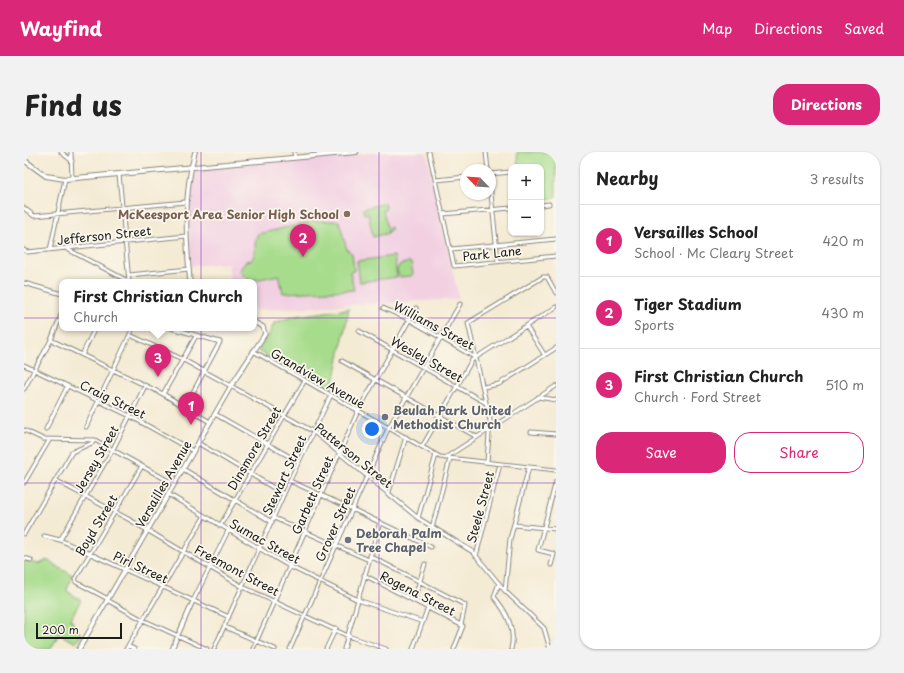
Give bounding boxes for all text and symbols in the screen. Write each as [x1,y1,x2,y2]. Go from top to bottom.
text: Wayfind [20,14,102,42]
text: Map [702,18,732,39]
text: Directions [754,18,822,39]
text: Saved [844,18,884,39]
text: Find us [24,83,122,126]
button: Directions [773,84,880,125]
north arrow [460,164,496,200]
map controls [508,164,544,236]
button: + [508,164,544,200]
text: Nearby [596,165,658,191]
text: 3 results [810,169,864,188]
button: − [508,200,544,236]
place label: McKeesport Area Senior High School [118,205,339,223]
marker: McKeesport Area Senior High School [342,209,352,219]
text: Versailles School [634,220,758,243]
street label: Jefferson Street [56,221,152,249]
pin: 2 [290,224,316,257]
text: 1 [606,231,612,250]
text: 420 m [822,231,864,250]
street label: Park Lane [462,241,523,265]
text: School · Mc Cleary Street [634,243,794,262]
popup [59,279,257,331]
text: First Christian Church [73,284,243,307]
text: Tiger Stadium [634,292,742,315]
street label: Williams Street [390,296,478,354]
text: 2 [604,303,614,322]
text: 430 m [822,303,864,322]
text: Church [73,307,118,326]
text: Sports [634,315,674,334]
street label: Wesley Street [388,332,466,386]
pin: 3 [145,344,171,377]
street label: Grandview Avenue [267,344,369,413]
text: First Christian Church [634,364,803,387]
street label: Craig Street [77,375,149,423]
text: 3 [605,375,613,394]
text: 510 m [825,375,864,394]
text: Church · Ford Street [634,387,761,406]
pin: 1 [178,392,204,425]
place label: Beulah Park United Methodist Church [393,401,511,433]
street label: Dinsmore Street [223,403,285,493]
marker: Beulah Park United Methodist Church [380,412,390,422]
street label: Patterson Street [311,418,397,492]
your location [362,419,382,439]
street label: Jersey Street [69,422,123,496]
street label: Stewart Street [258,432,311,518]
button: Save [596,432,726,473]
button: Share [734,432,864,473]
street label: Versailles Avenue [131,436,196,531]
street label: Garbett Street [287,453,337,537]
street label: Steele Street [462,469,498,545]
street label: Grover Street [310,484,360,564]
street label: Boyd Street [71,491,121,559]
street label: Sumac Street [226,514,304,568]
place label: Deborah Palm Tree Chapel [356,524,442,556]
marker: Deborah Palm Tree Chapel [343,535,353,545]
street label: Freemont Street [191,540,283,600]
street label: Pirl Street [111,546,171,588]
street label: Rogena Street [377,566,459,620]
scale bar [36,621,122,640]
text: 200 m [42,621,79,638]

